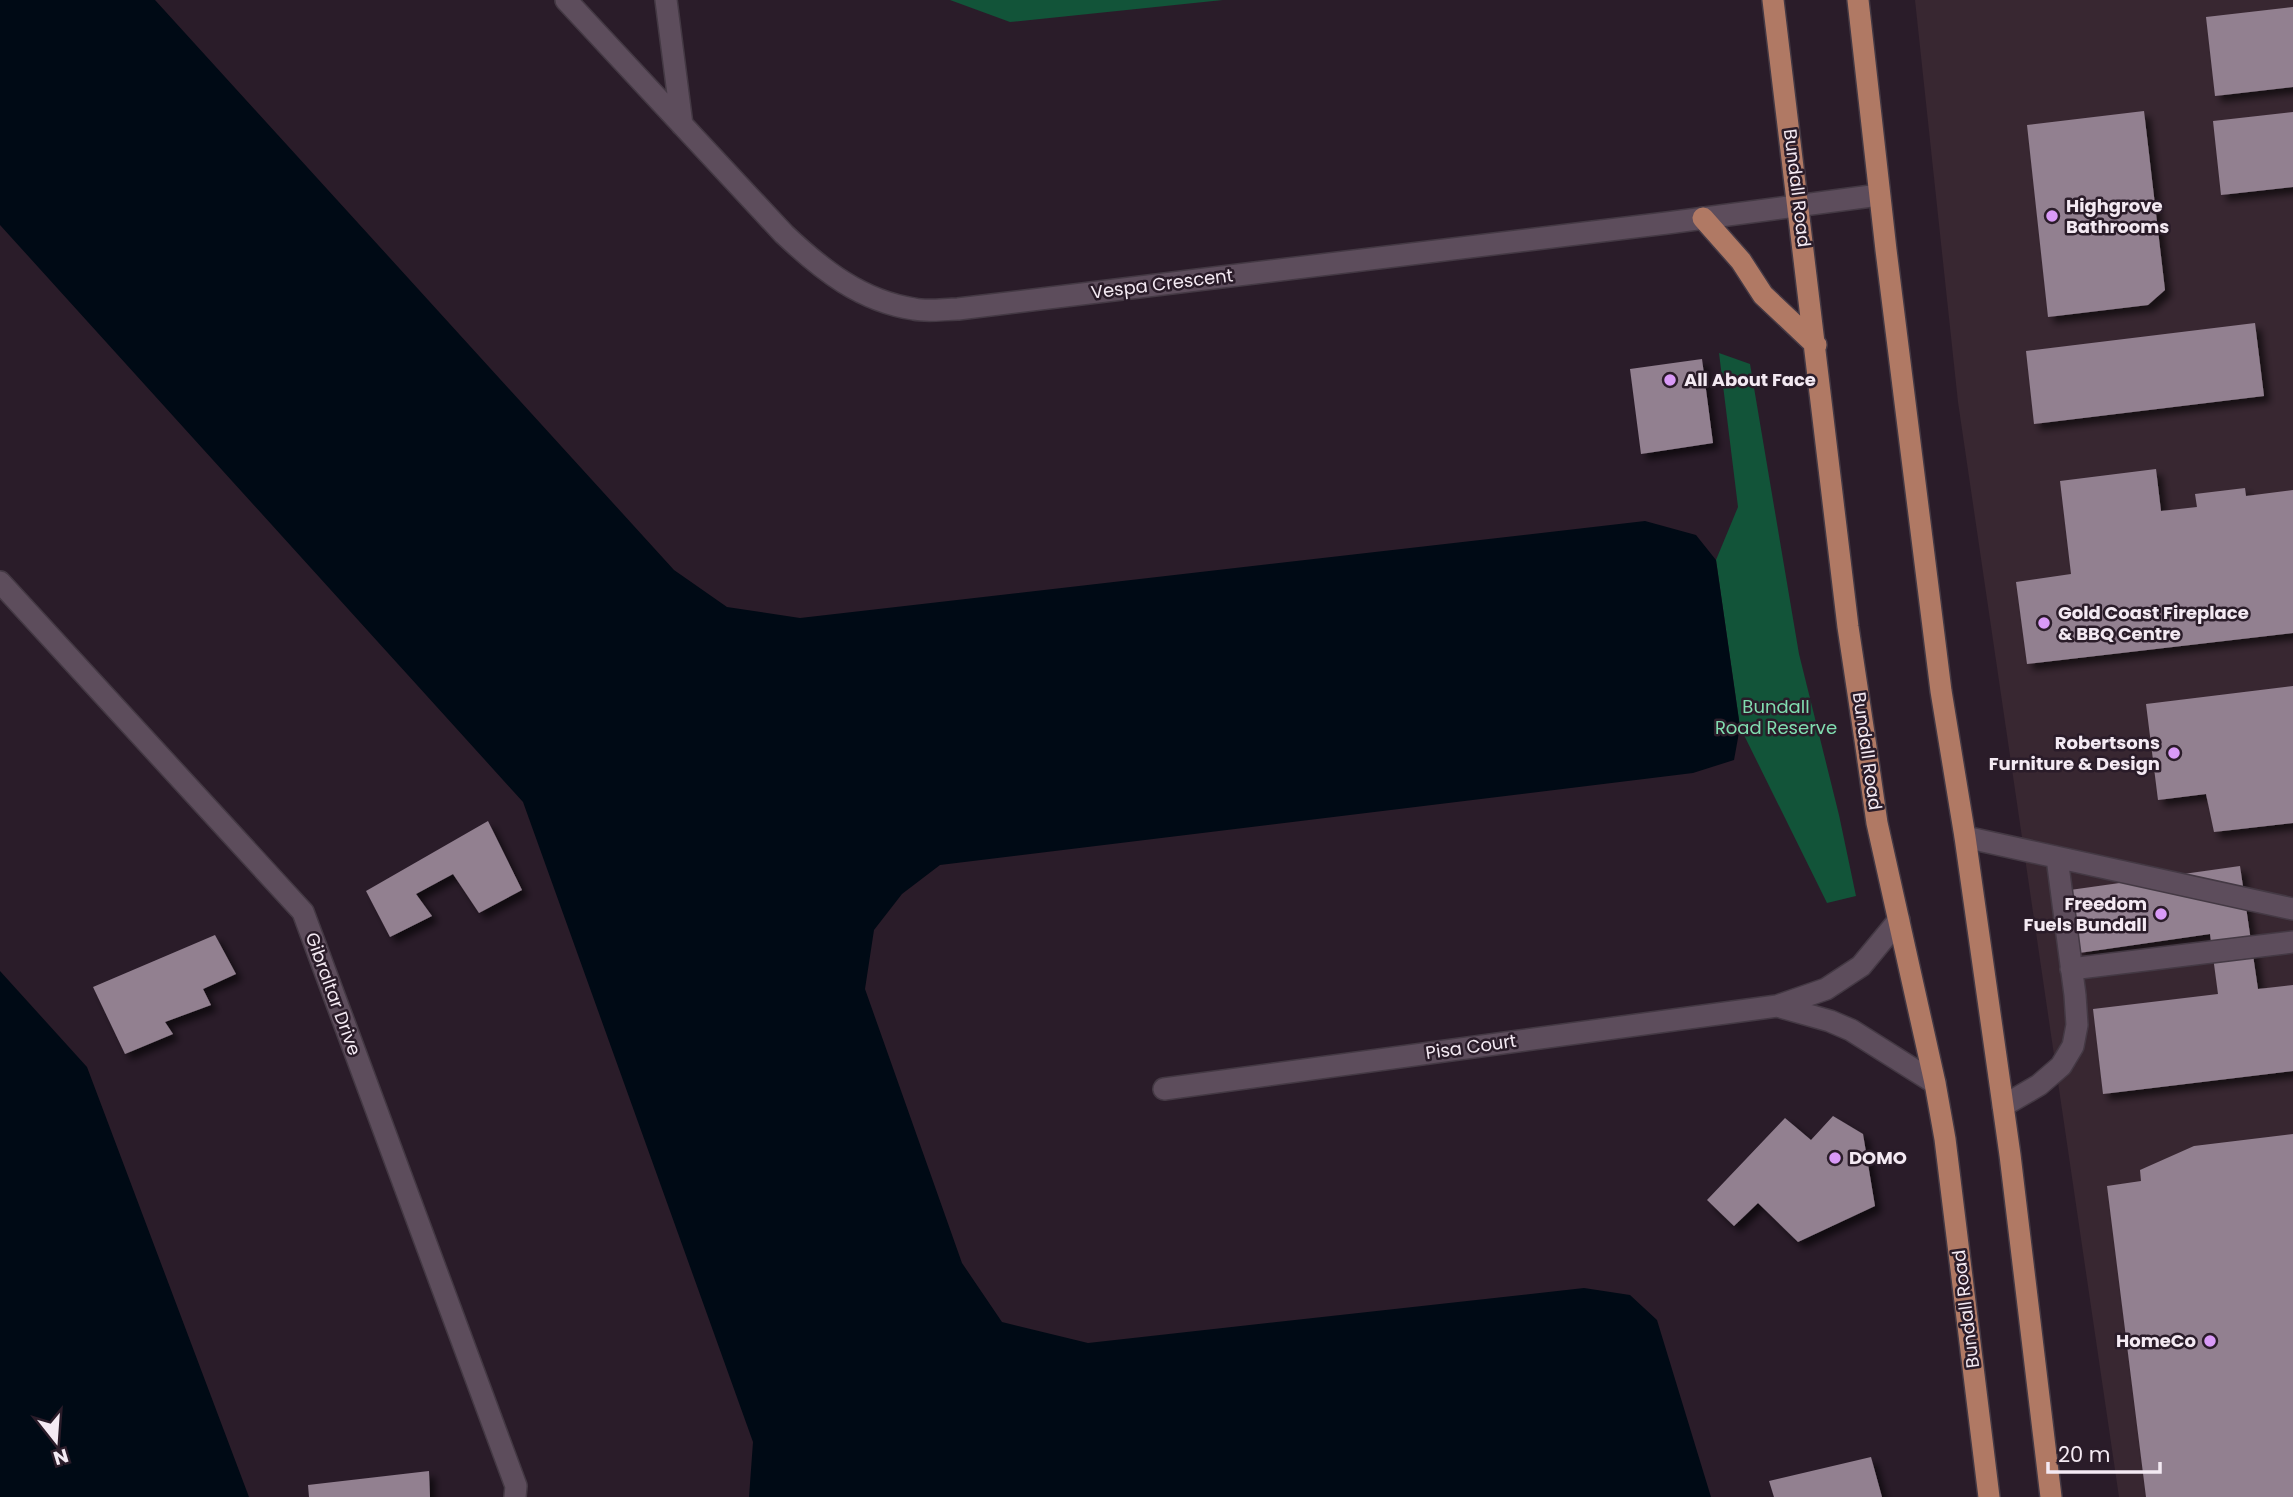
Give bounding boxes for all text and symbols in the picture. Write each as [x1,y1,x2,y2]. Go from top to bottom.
street label: Bundall Road [1778,127,1817,248]
place label: Highgrove Bathrooms [2066,193,2169,239]
marker: Highgrove Bathrooms [2044,208,2060,224]
street label: Vespa Crescent [1089,262,1235,305]
place label: All About Face [1684,367,1816,392]
marker: All About Face [1662,372,1678,388]
place label: Gold Coast Fireplace & BBQ Centre [2058,600,2249,646]
marker: Gold Coast Fireplace & BBQ Centre [2036,615,2052,631]
street label: Bundall Road [1847,690,1888,812]
park label: Bundall Road Reserve [1715,694,1837,740]
place label: Robertsons Furniture & Design [1989,730,2160,776]
marker: Robertsons Furniture & Design [2166,745,2182,761]
place label: Freedom Fuels Bundall [2024,891,2147,937]
marker: Freedom Fuels Bundall [2153,906,2169,922]
street label: Gibraltar Drive [300,929,367,1059]
street label: Pisa Court [1424,1028,1518,1065]
place label: DOMO [1849,1145,1907,1170]
marker: DOMO [1827,1150,1843,1166]
street label: Bundall Road [1946,1249,1985,1370]
place label: HomeCo [2116,1328,2196,1353]
marker: HomeCo [2202,1333,2218,1349]
north arrow [21,1406,91,1476]
scale bar [2048,1430,2160,1474]
text: 20 m [2058,1440,2111,1469]
text: N [50,1442,72,1472]

